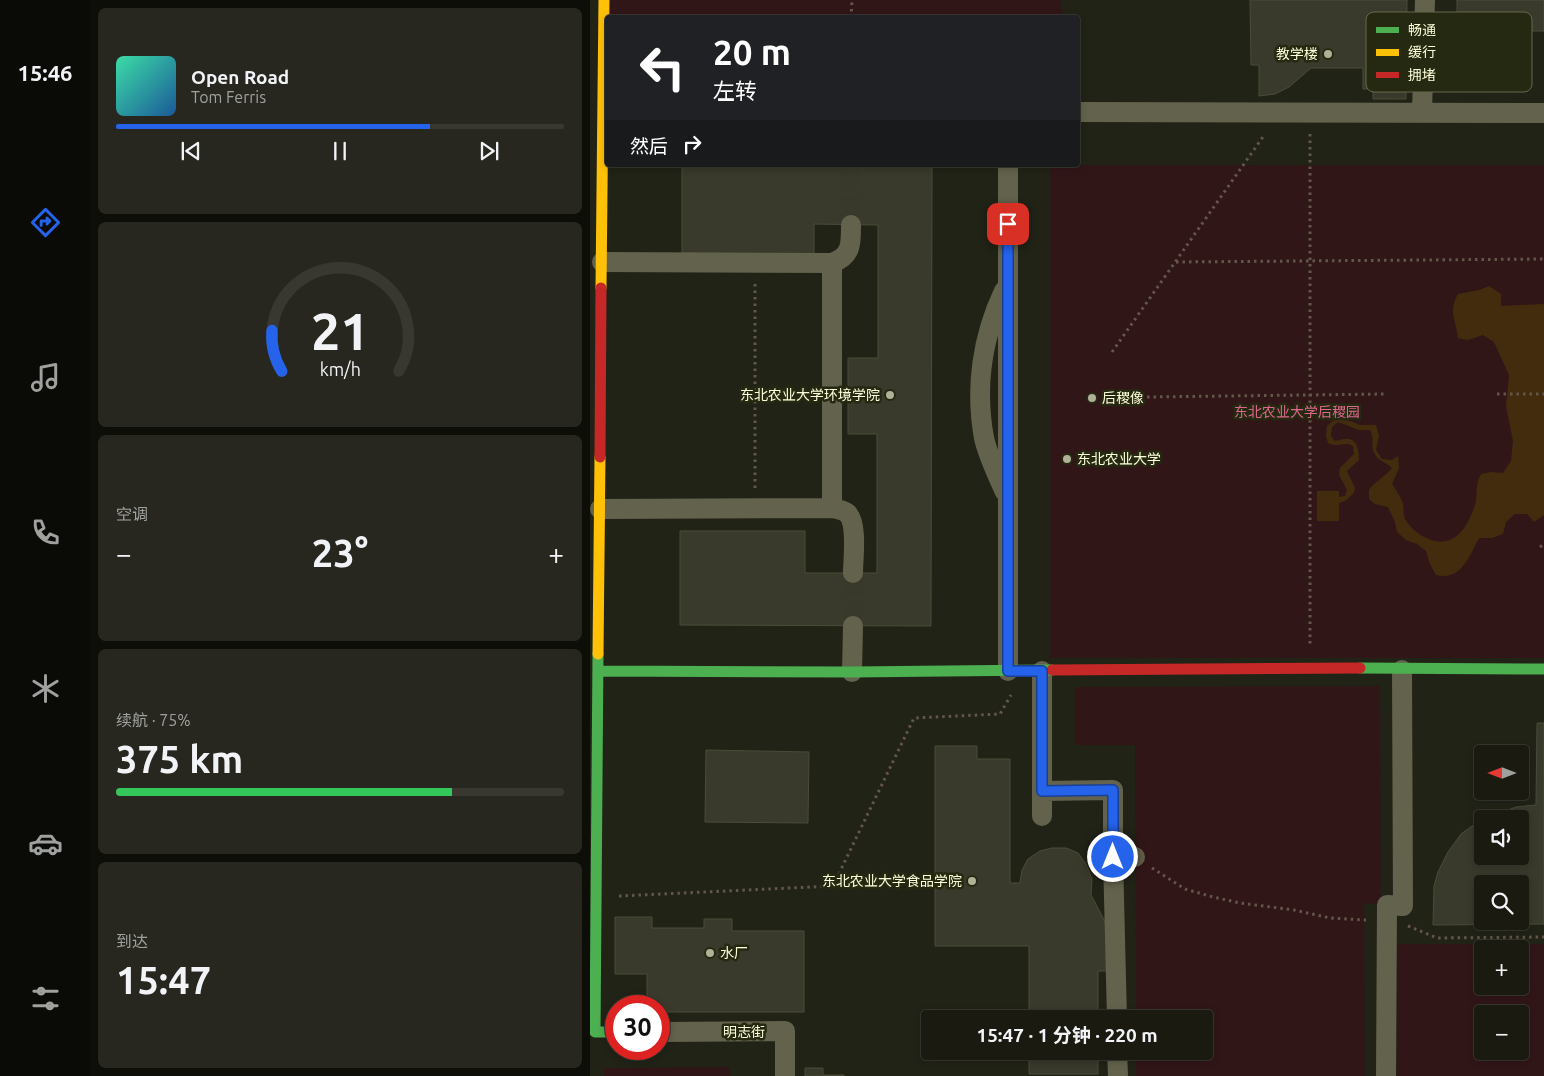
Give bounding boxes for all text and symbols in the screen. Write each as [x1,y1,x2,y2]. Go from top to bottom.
legend [1366,12,1532,92]
text: 畅通 [1408,22,1436,38]
text: 20 m [713,32,791,72]
icon: left [630,35,695,100]
text: 缓行 [1408,44,1436,60]
place label: 教学楼 [1276,46,1318,62]
marker: 教学楼 [1322,48,1334,60]
text: 15:46 [17,60,73,85]
text: Open Road [191,66,289,88]
text: 拥堵 [1408,67,1436,83]
text: 左转 [713,78,757,103]
text: Tom Ferris [191,88,266,106]
icon: right [678,130,706,158]
text: 然后 [630,135,668,157]
icon: previous [177,137,205,165]
icon: pause [326,137,354,165]
icon: next [475,137,503,165]
pin [987,203,1029,245]
icon: directions [28,205,63,240]
icon: arrive [994,210,1022,238]
text: 21 [311,302,369,360]
text: km/h [319,359,361,379]
icon: music [28,360,63,395]
place label: 东北农业大学环境学院 [740,387,880,403]
marker: 东北农业大学环境学院 [884,389,896,401]
place label: 后稷像 [1102,390,1144,406]
marker: 后稷像 [1086,392,1098,404]
park label: 东北农业大学后稷园 [1234,404,1360,420]
place label: 东北农业大学 [1077,451,1161,467]
marker: 东北农业大学 [1061,453,1073,465]
text: 空调 [116,505,148,523]
icon: phone [28,515,63,550]
text: 23° [312,532,368,574]
text: − [116,538,132,569]
text: + [548,538,564,569]
icon: climate [28,671,63,706]
text: 续航 · 75% [116,711,191,729]
text: 375 km [116,738,243,780]
north arrow [1474,745,1529,800]
map controls [1474,745,1529,1060]
button: sound [1474,810,1529,865]
icon: car [28,826,63,861]
position arrow [1086,830,1138,882]
place label: 东北农业大学食品学院 [822,873,962,889]
marker: 东北农业大学食品学院 [966,875,978,887]
button: search [1474,875,1529,930]
text: 到达 [116,932,148,950]
button: + [1474,940,1529,995]
place label: 水厂 [720,945,748,961]
marker: 水厂 [704,947,716,959]
text: 15:47 [116,959,211,1001]
icon: filters [28,981,63,1016]
speed limit sign: 30 [605,995,670,1060]
button: − [1474,1005,1529,1060]
street label: 明志街 [723,1024,765,1040]
text: 15:47 · 1 分钟 · 220 m [976,1024,1158,1046]

